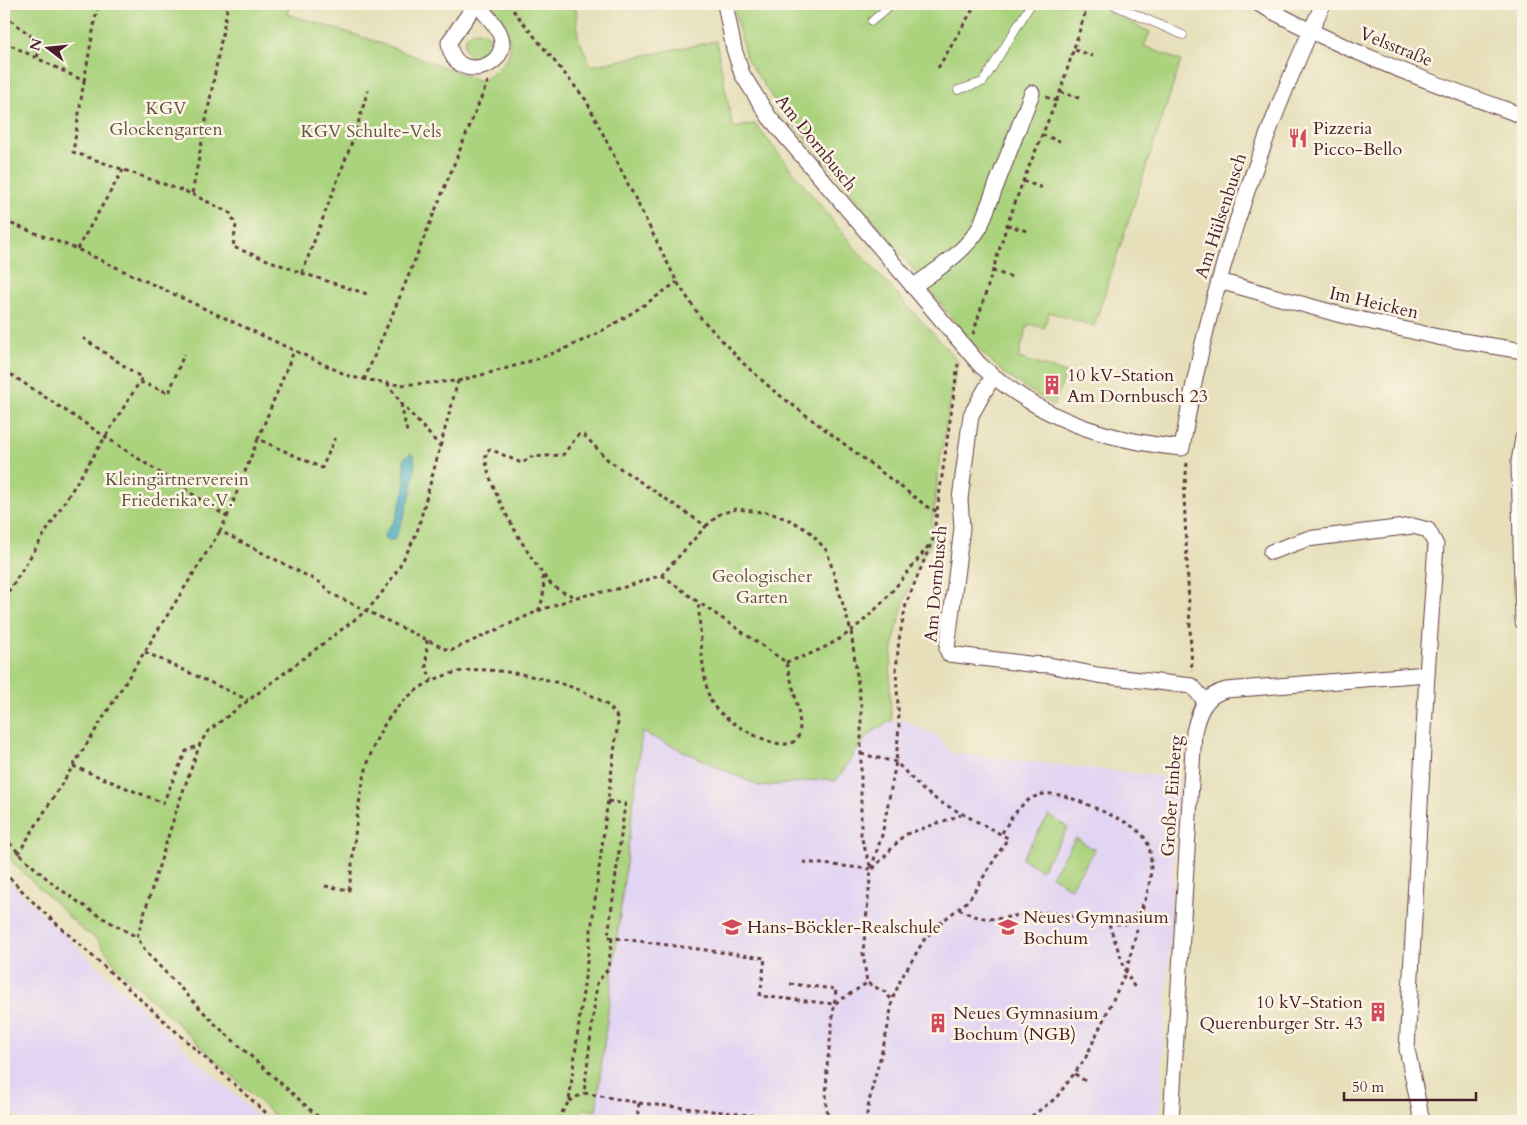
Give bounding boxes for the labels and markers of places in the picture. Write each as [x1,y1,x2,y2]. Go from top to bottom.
place label: Pizzeria Picco-Bello [1313,116,1402,162]
restaurant icon: Pizzeria Picco-Bello [1287,127,1309,149]
place label: 10 kV-Station Am Dornbusch 23 [1067,363,1208,409]
building icon: 10 kV-Station Am Dornbusch 23 [1041,374,1063,396]
place label: Neues Gymnasium Bochum [1023,905,1169,951]
place label: Hans-Böckler-Realschule [747,915,941,940]
school or university icon: Hans-Böckler-Realschule [721,916,743,938]
school or university icon: Neues Gymnasium Bochum [997,916,1019,938]
place label: 10 kV-Station Querenburger Str. 43 [1200,990,1364,1036]
place label: Neues Gymnasium Bochum (NGB) [953,1001,1099,1047]
building icon: 10 kV-Station Querenburger Str. 43 [1367,1001,1389,1023]
building icon: Neues Gymnasium Bochum (NGB) [927,1012,949,1034]

